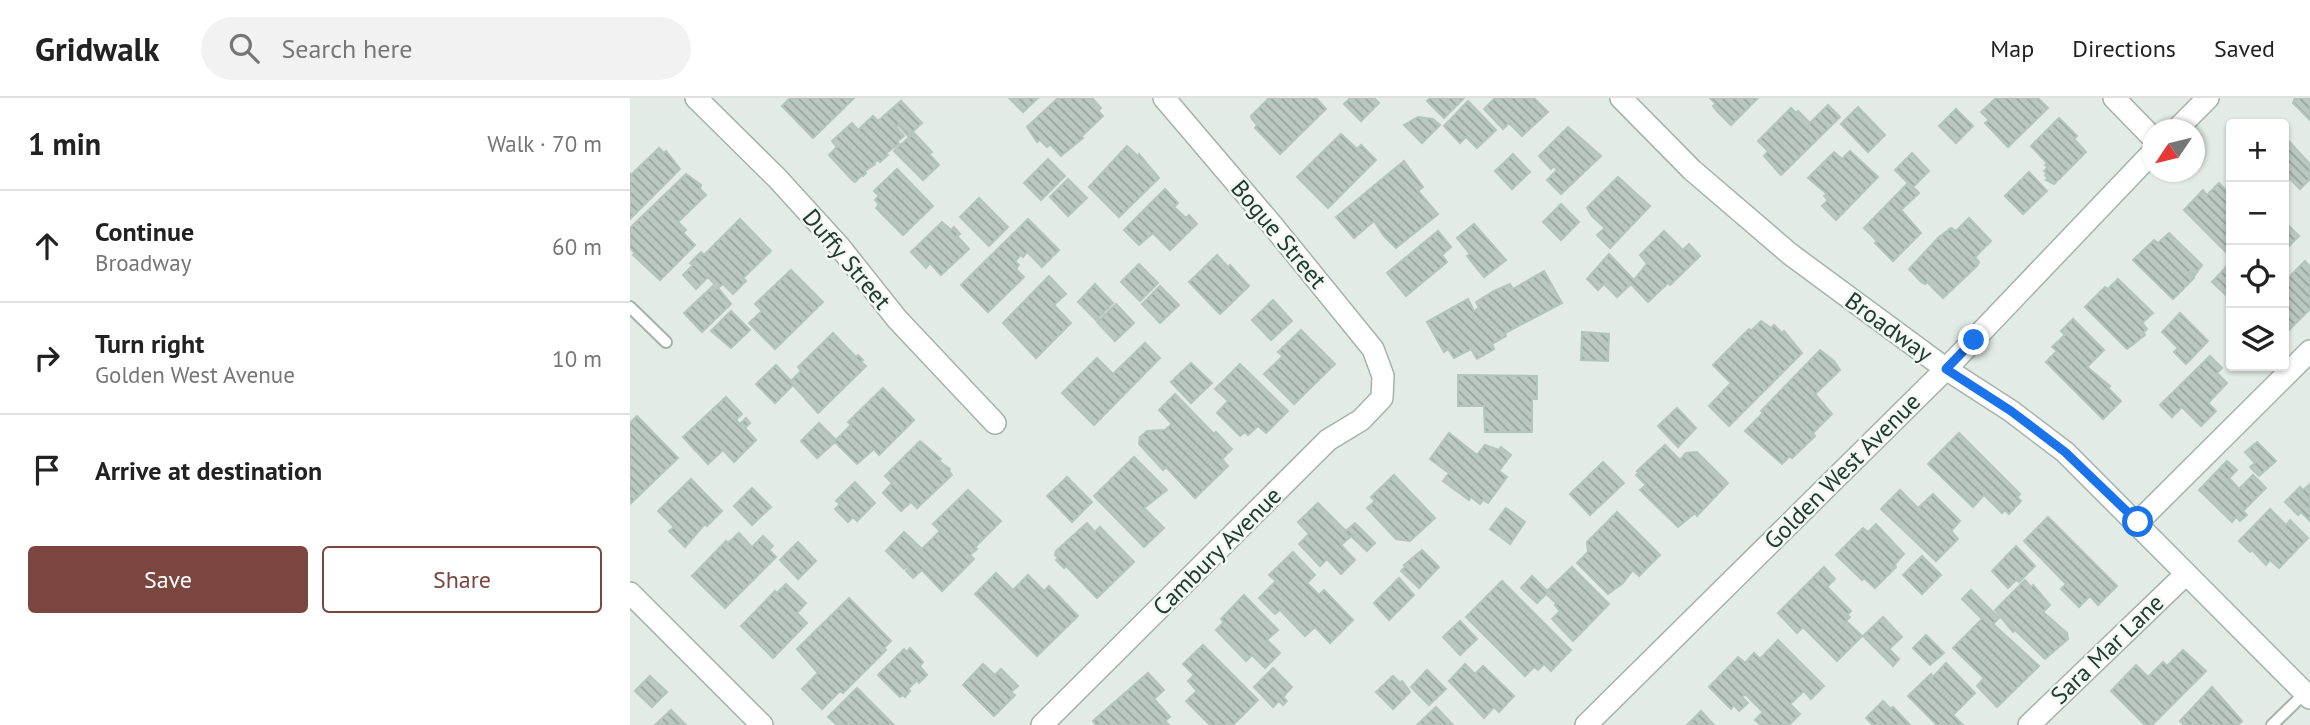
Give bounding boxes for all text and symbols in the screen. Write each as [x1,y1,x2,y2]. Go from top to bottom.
search box [201,17,691,80]
text: Gridwalk [35,27,159,70]
icon: search [225,29,263,67]
text: Search here [281,32,413,65]
text: Map [1990,33,2034,64]
text: Directions [2072,33,2176,64]
text: Saved [2214,33,2275,64]
north arrow [2142,119,2205,182]
map controls [2226,119,2289,371]
button: + [2226,119,2289,182]
text: 1 min [28,124,101,163]
text: Walk · 70 m [487,129,602,158]
street label: Bogue Street [1225,173,1333,295]
button: − [2226,182,2289,245]
street label: Duffy Street [796,202,898,316]
text: Continue [95,215,194,248]
icon: ahead [28,227,66,265]
text: 60 m [552,232,602,261]
button: locate [2226,245,2289,308]
text: Broadway [95,248,191,277]
street label: Broadway [1839,285,1939,369]
button: layers [2226,308,2289,371]
route end [1958,324,1989,355]
text: Turn right [95,327,204,360]
icon: right [28,339,66,377]
text: 10 m [552,344,602,373]
text: Golden West Avenue [95,360,295,389]
street label: Golden West Avenue [1757,386,1927,556]
icon: arrive [28,451,66,489]
text: Arrive at destination [95,454,322,487]
street label: Cambury Avenue [1146,480,1288,622]
route start [2122,506,2153,537]
button: Save [28,546,308,613]
button: Share [322,546,602,613]
street label: Sara Mar Lane [2044,587,2170,711]

